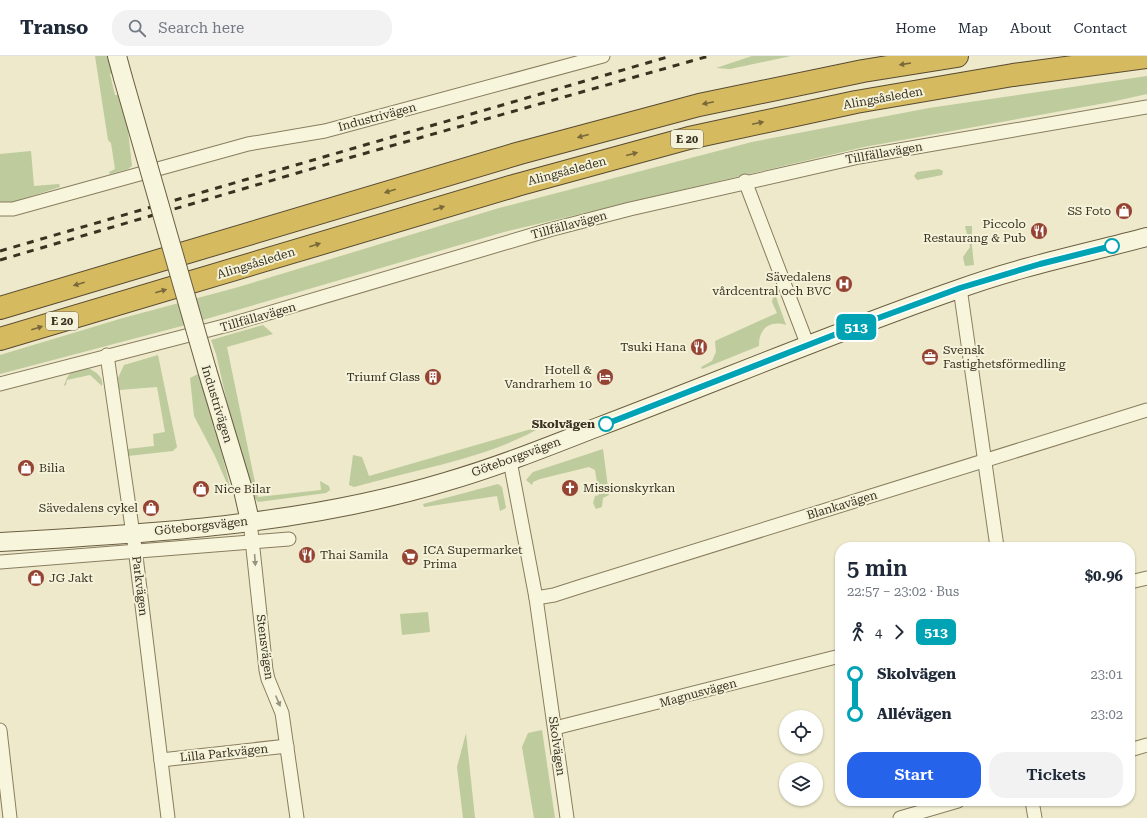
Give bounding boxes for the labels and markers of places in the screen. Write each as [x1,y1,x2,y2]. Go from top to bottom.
shop icon: SS Foto [1114,201,1134,221]
place label: SS Foto [1067,204,1111,218]
place label: Piccolo Restaurang & Pub [923,217,1026,245]
restaurant icon: Piccolo Restaurang & Pub [1029,221,1049,241]
unlabelled marker [1104,238,1120,254]
place label: Sävedalens vårdcentral och BVC [712,270,831,298]
hospital icon: Sävedalens vårdcentral och BVC [834,274,854,294]
restaurant icon: Tsuki Hana [689,337,709,357]
place label: Tsuki Hana [620,340,686,354]
place label: Svensk Fastighetsförmedling [943,343,1066,371]
office icon: Svensk Fastighetsförmedling [920,347,940,367]
place label: Hotell & Vandrarhem 10 [504,363,592,391]
building icon: Triumf Glass [423,367,443,387]
hotel icon: Hotell & Vandrarhem 10 [595,367,615,387]
place label: Triumf Glass [346,370,420,384]
marker: Skolvägen [598,416,614,432]
place label: Skolvägen [532,417,595,431]
shop icon: Bilia [16,458,36,478]
place label: Bilia [39,461,65,475]
church icon: Missionskyrkan [560,478,580,498]
shop icon: Nice Bilar [191,479,211,499]
place label: Missionskyrkan [583,481,676,495]
place label: Nice Bilar [214,482,271,496]
shop icon: Sävedalens cykel [141,498,161,518]
place label: Sävedalens cykel [39,501,138,515]
place label: ICA Supermarket Prima [423,543,523,571]
restaurant icon: Thai Samila [297,545,317,565]
supermarket icon: ICA Supermarket Prima [400,547,420,567]
place label: Thai Samila [320,548,389,562]
shop icon: JG Jakt [26,568,46,588]
place label: JG Jakt [49,571,94,585]

